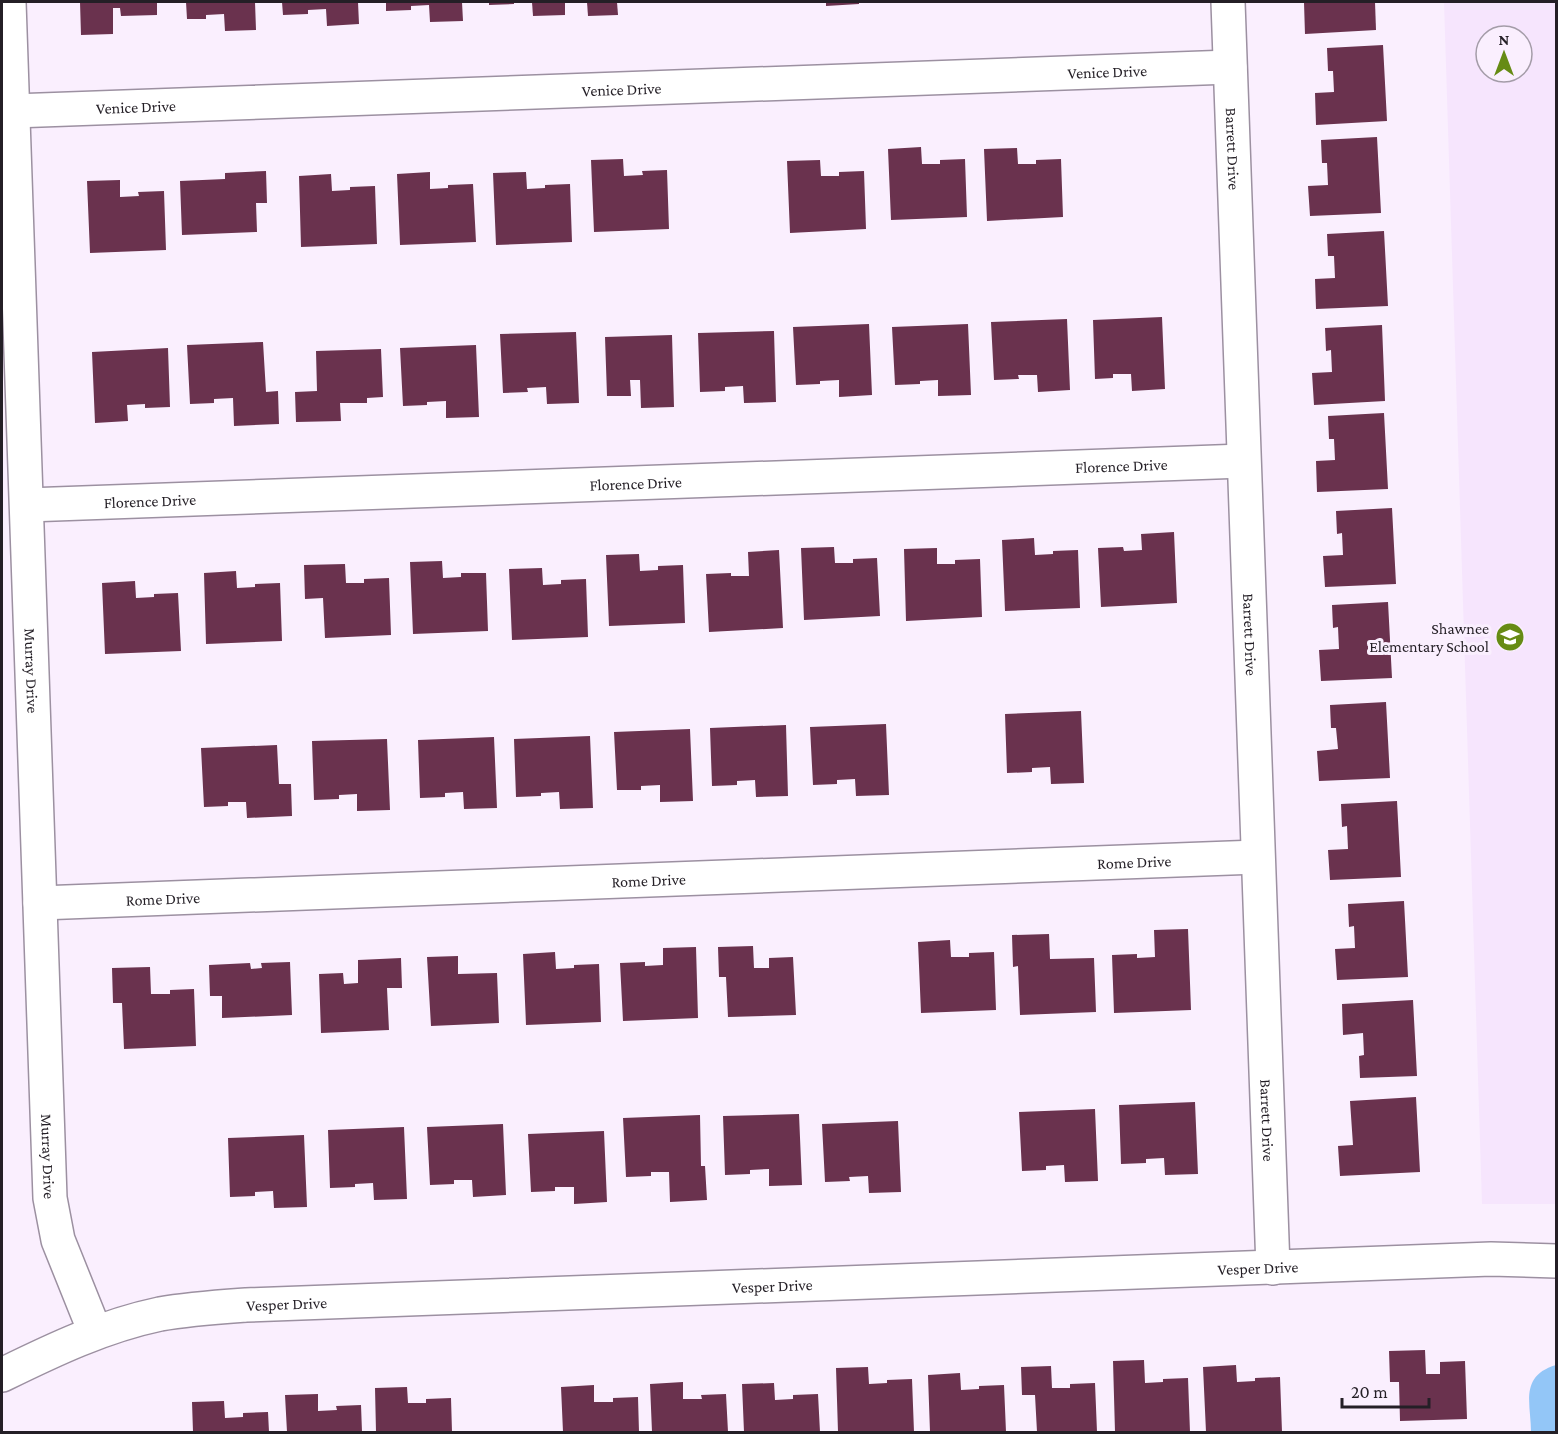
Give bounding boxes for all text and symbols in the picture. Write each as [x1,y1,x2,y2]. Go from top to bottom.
north arrow [1474,24,1534,84]
text: N [1499,31,1510,48]
street label: Venice Drive [1067,62,1147,82]
street label: Venice Drive [582,80,662,99]
street label: Venice Drive [96,97,176,117]
street label: Barrett Drive [1223,107,1243,191]
street label: Florence Drive [1075,456,1168,476]
street label: Florence Drive [589,473,682,494]
street label: Florence Drive [103,491,196,511]
street label: Barrett Drive [1240,593,1260,676]
place label: Shawnee Elementary School [1369,620,1489,656]
school or university icon: Shawnee Elementary School [1494,621,1526,653]
street label: Murray Drive [21,628,41,714]
street label: Rome Drive [1097,852,1172,872]
street label: Rome Drive [611,871,686,890]
street label: Rome Drive [125,889,200,909]
street label: Barrett Drive [1257,1079,1277,1162]
street label: Murray Drive [38,1113,58,1199]
street label: Vesper Drive [1217,1258,1299,1278]
street label: Vesper Drive [732,1276,813,1296]
street label: Vesper Drive [246,1294,327,1314]
scale bar [1342,1371,1429,1409]
text: 20 m [1351,1382,1388,1402]

